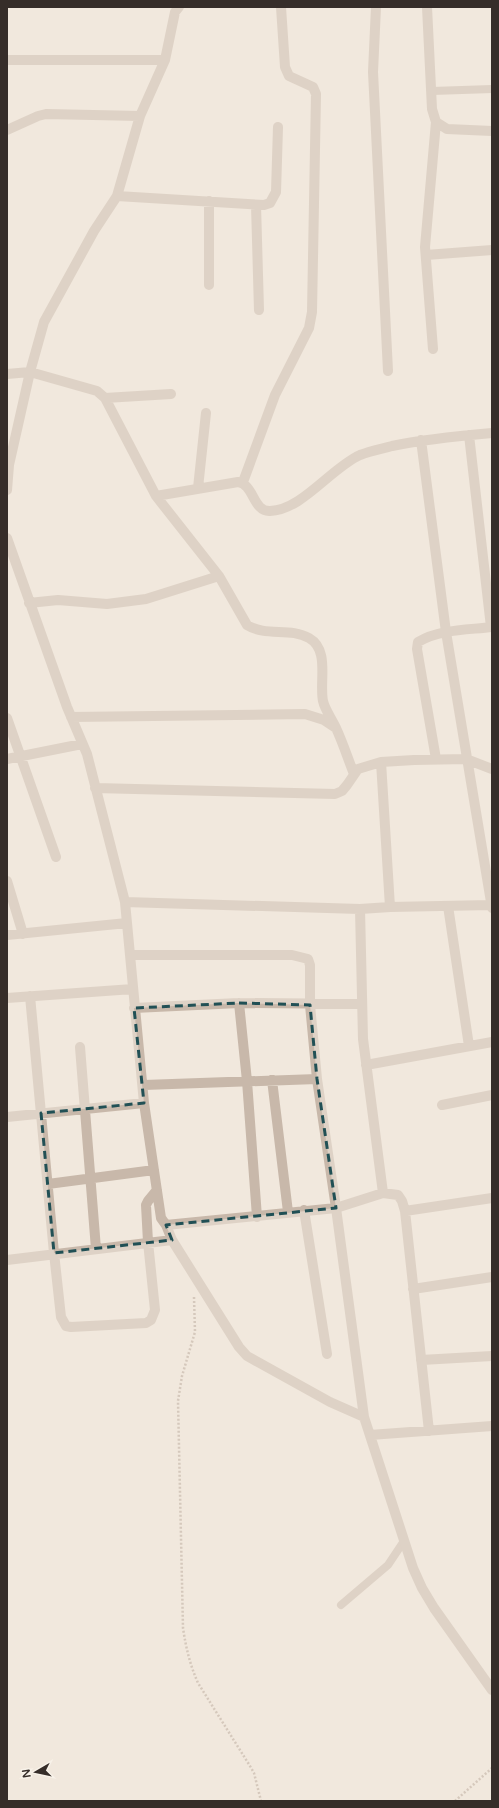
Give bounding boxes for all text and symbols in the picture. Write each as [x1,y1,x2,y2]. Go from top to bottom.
north arrow [16,1752,56,1792]
text: N [20,1768,34,1779]

